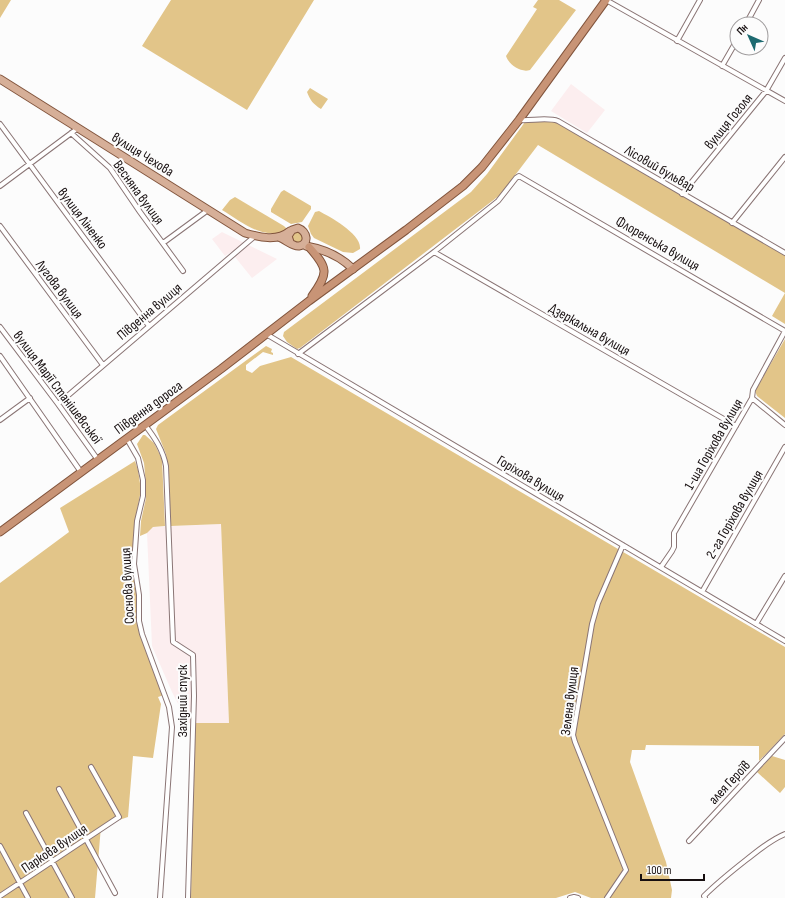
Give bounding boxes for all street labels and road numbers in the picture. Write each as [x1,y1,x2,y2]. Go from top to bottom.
street label: вулиця Гоголя [701,90,756,153]
street label: вулиця Чехова [109,129,177,180]
street label: Лісовий бульвар [621,141,698,195]
street label: Весняна вулиця [110,157,168,228]
street label: вулиця Ліненко [54,184,111,252]
street label: Флоренська вулиця [613,213,703,274]
street label: Лугова вулиця [32,256,87,322]
street label: Південна вулиця [113,279,185,343]
street label: Дзеркальна вулиця [546,299,633,360]
street label: вулиця Марії Станішевської [10,327,106,447]
street label: Південна дорога [111,377,186,438]
street label: 1-ша Горіхова вулиця [680,396,746,493]
street label: Горіхова вулиця [494,452,568,505]
street label: 2-га Горіхова вулиця [702,467,767,562]
street label: Соснова вулиця [117,547,138,625]
street label: Західний спуск [174,664,191,737]
street label: Зелена вулиця [557,666,582,736]
street label: алея Героїв [705,757,754,808]
street label: Паркова вулиця [18,820,91,877]

